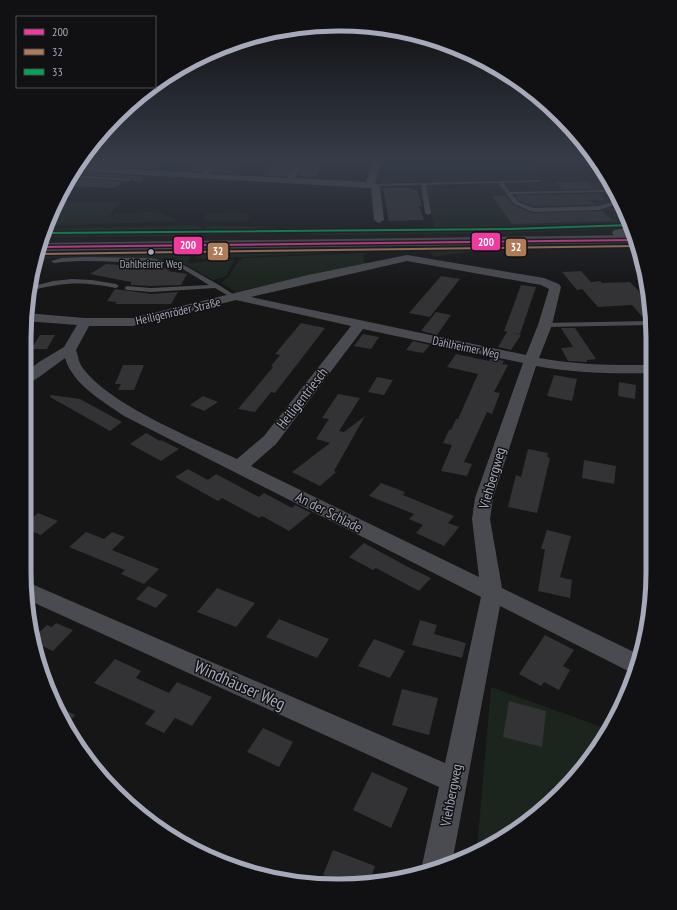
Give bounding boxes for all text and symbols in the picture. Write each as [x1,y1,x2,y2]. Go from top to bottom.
legend [16,16,156,88]
text: 200 [52,24,68,39]
text: 32 [52,44,63,59]
text: 33 [52,64,63,79]
line badge: 200 [471,232,501,251]
text: 200 [478,235,494,249]
line badge: 200 [173,236,203,255]
text: 200 [180,238,196,252]
line badge: 32 [505,238,527,257]
text: 32 [511,240,521,254]
line badge: 32 [207,242,229,261]
text: 32 [213,244,223,258]
marker: Dahlheimer Weg [146,247,156,257]
place label: Dahlheimer Weg [120,257,182,271]
street label: Heiligenröder Straße [134,294,222,328]
street label: Dahlheimer Weg [431,333,501,361]
street label: Heiligentriesch [272,364,332,432]
street label: Viehbergweg [474,445,509,512]
street label: An der Schlade [293,488,365,537]
street label: Windhäuser Weg [191,655,289,715]
street label: Viehbergweg [436,762,466,829]

